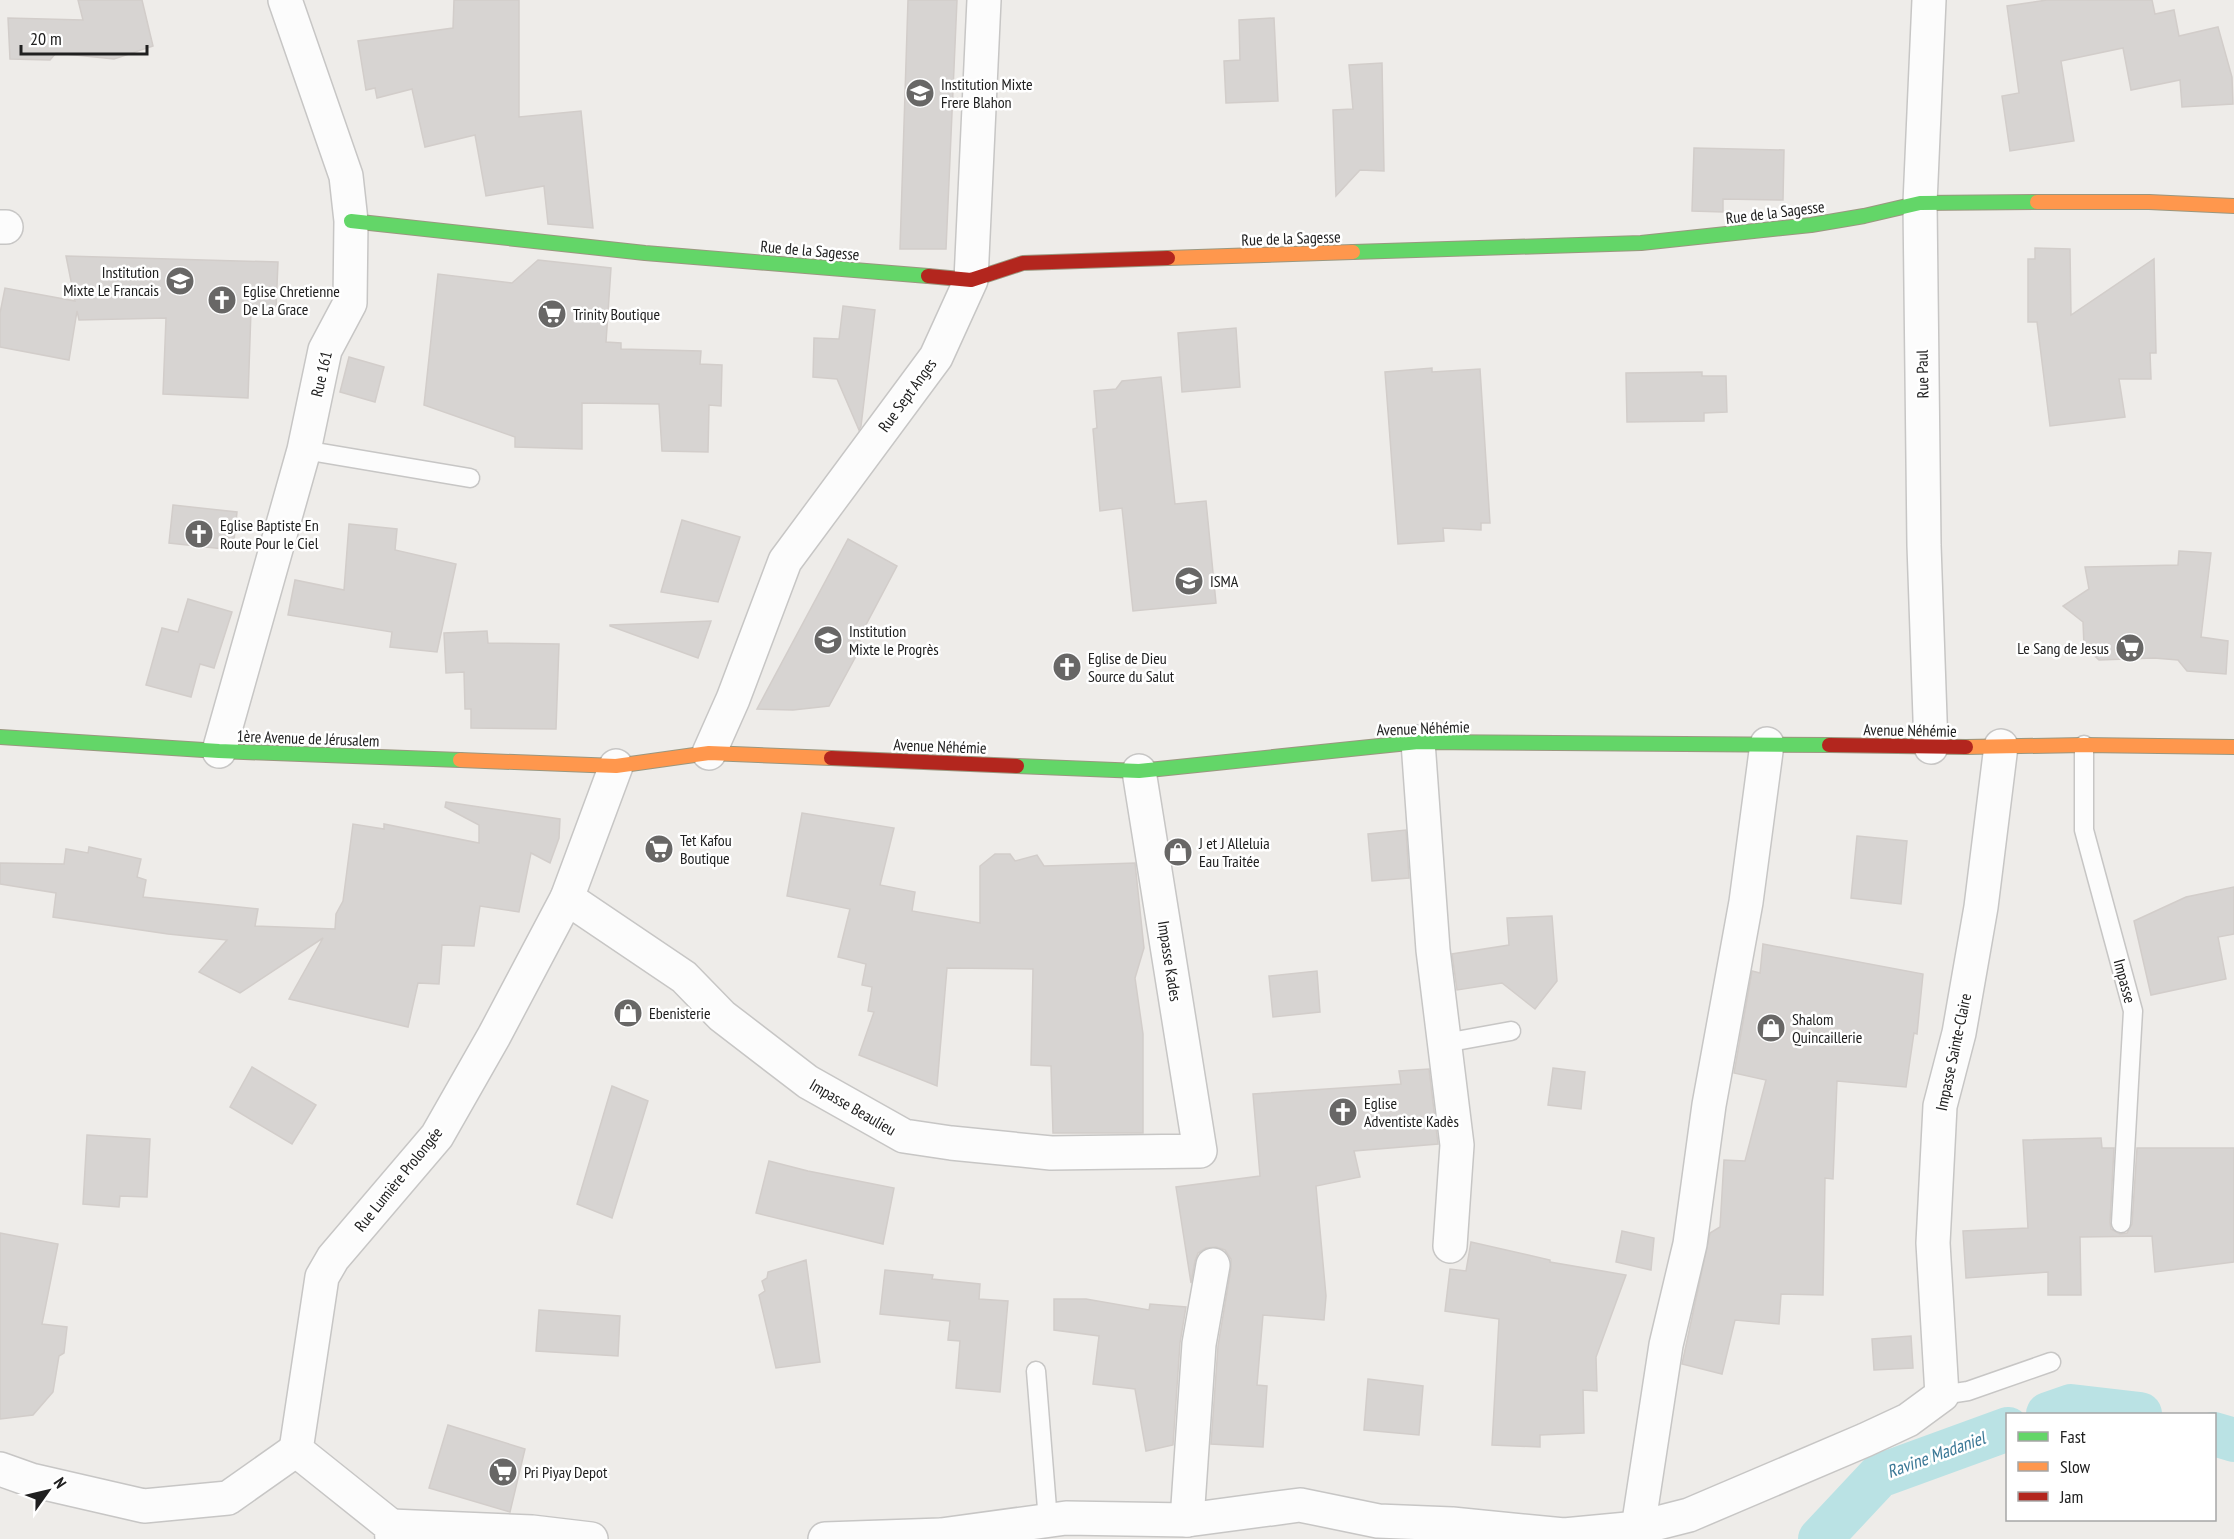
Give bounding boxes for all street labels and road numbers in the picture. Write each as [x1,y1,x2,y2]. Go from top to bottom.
street label: Rue de la Sagesse [1725,196,1825,228]
street label: Rue de la Sagesse [1241,226,1341,250]
street label: Rue de la Sagesse [760,236,860,264]
street label: Rue 161 [306,349,336,399]
street label: Rue Paul [1912,349,1932,398]
street label: Rue Sept Anges [874,354,940,436]
street label: Avenue Néhémie [1376,716,1470,740]
street label: Avenue Néhémie [1863,719,1957,741]
street label: 1ère Avenue de Jérusalem [236,726,380,750]
street label: Avenue Néhémie [893,734,987,758]
street label: Impasse Kades [1154,919,1186,1003]
street label: Impasse [2110,957,2140,1005]
street label: Impasse Sainte-Claire [1931,991,1975,1113]
street label: Impasse Beaulieu [806,1074,900,1140]
street label: Rue Lumière Prolongée [350,1123,446,1235]

